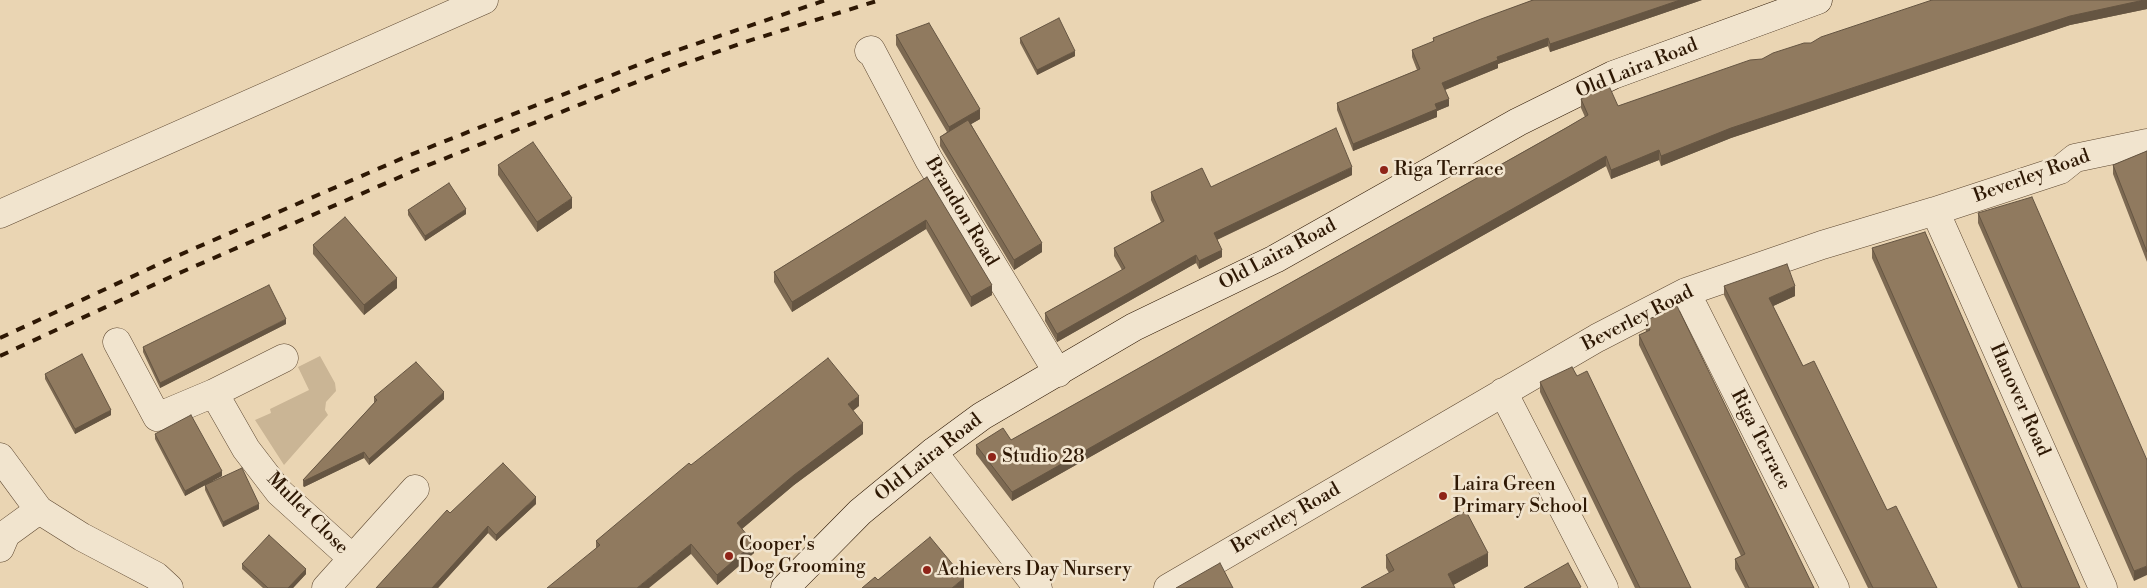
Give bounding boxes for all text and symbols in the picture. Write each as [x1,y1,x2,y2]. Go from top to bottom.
street label: Old Laira Road [1573,34,1701,104]
street label: Beverley Road [1971,145,2093,209]
street label: Brandon Road [920,153,1002,271]
place label: Riga Terrace [1394,159,1504,181]
marker: Riga Terrace [1378,164,1390,176]
street label: Old Laira Road [1216,215,1340,295]
street label: Beverley Road [1579,281,1697,357]
street label: Hanover Road [1984,340,2054,460]
street label: Riga Terrace [1725,386,1795,494]
street label: Old Laira Road [871,409,987,507]
place label: Studio 28 [1002,446,1085,468]
marker: Studio 28 [986,451,998,463]
street label: Mullet Close [261,468,353,560]
place label: Laira Green Primary School [1453,474,1588,518]
street label: Beverley Road [1228,479,1344,559]
marker: Laira Green Primary School [1437,490,1449,502]
place label: Cooper's Dog Grooming [739,534,866,578]
marker: Cooper's Dog Grooming [723,550,735,562]
place label: Achievers Day Nursery [937,559,1132,581]
marker: Achievers Day Nursery [921,564,933,576]

